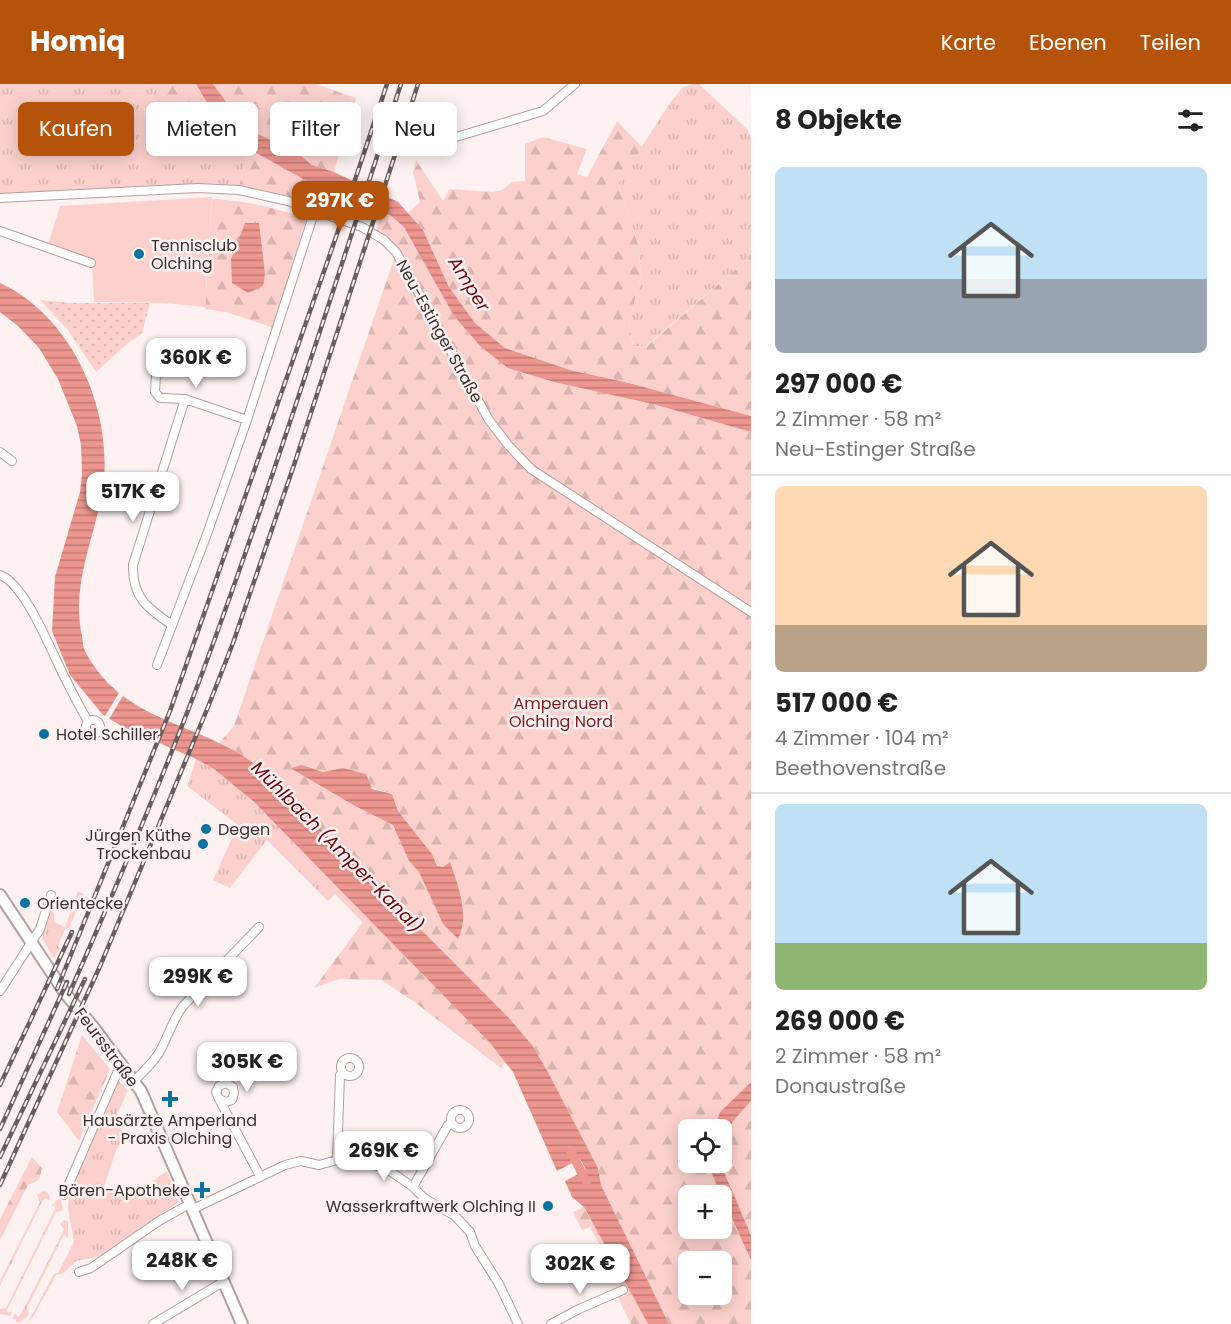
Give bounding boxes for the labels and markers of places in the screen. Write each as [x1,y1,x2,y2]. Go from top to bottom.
pin: 297K € [291,181,389,232]
place label: Tennisclub Olching [151,234,237,275]
marker: Tennisclub Olching [132,247,146,261]
pin: 360K € [147,338,245,389]
pin: 517K € [84,472,182,523]
place label: Hotel Schiller [56,723,158,746]
marker: Hotel Schiller [37,727,51,741]
place label: Degen [218,818,270,841]
marker: Degen [199,822,213,836]
place label: Jürgen Küthe Trockenbau [85,824,191,865]
marker: Jürgen Küthe Trockenbau [196,837,210,851]
place label: Orientecke [37,892,123,915]
marker: Orientecke [18,896,32,910]
pin: 299K € [149,957,247,1008]
pin: 305K € [198,1042,296,1093]
marker: Hausärzte Amperland - Praxis Olching [161,1090,179,1108]
place label: Hausärzte Amperland - Praxis Olching [83,1109,257,1150]
pin: 269K € [335,1131,433,1182]
place label: Bären-Apotheke [58,1179,190,1202]
marker: Bären-Apotheke [195,1183,209,1197]
place label: Wasserkraftwerk Olching II [326,1195,536,1218]
marker: Wasserkraftwerk Olching II [541,1199,555,1213]
pin: 248K € [133,1241,231,1292]
pin: 302K € [531,1244,629,1295]

